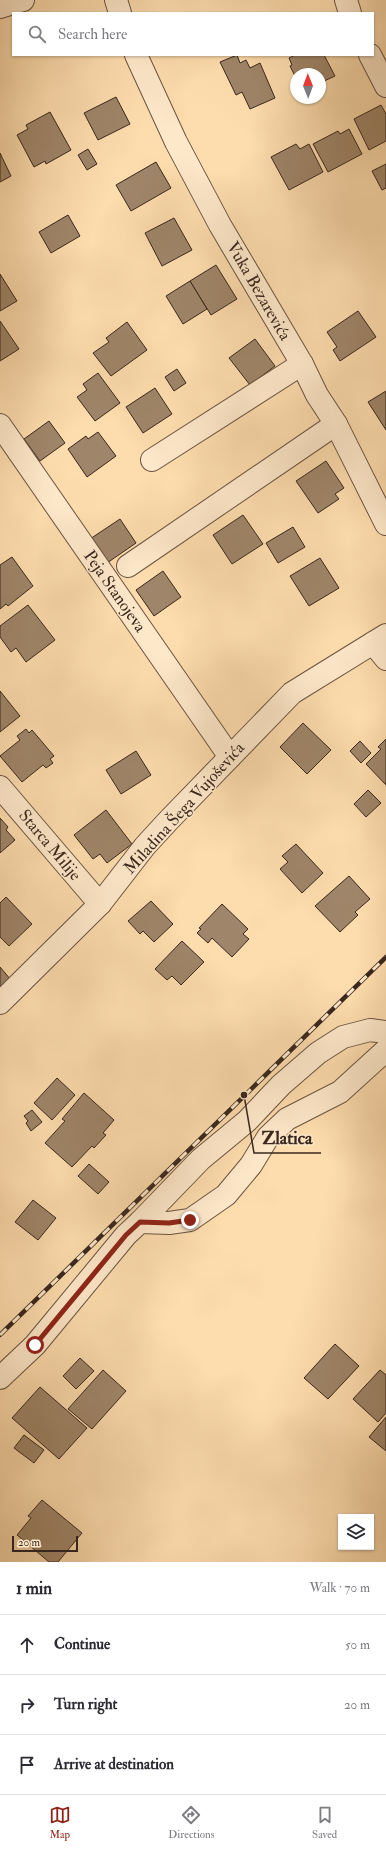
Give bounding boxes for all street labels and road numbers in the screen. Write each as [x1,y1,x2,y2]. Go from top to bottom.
street label: Vuka Bezarevića [222,238,296,345]
street label: Peja Stanojeva [79,546,151,637]
street label: Miladina Šega Vujoševića [118,736,249,878]
street label: Starca Milije [14,805,86,885]

